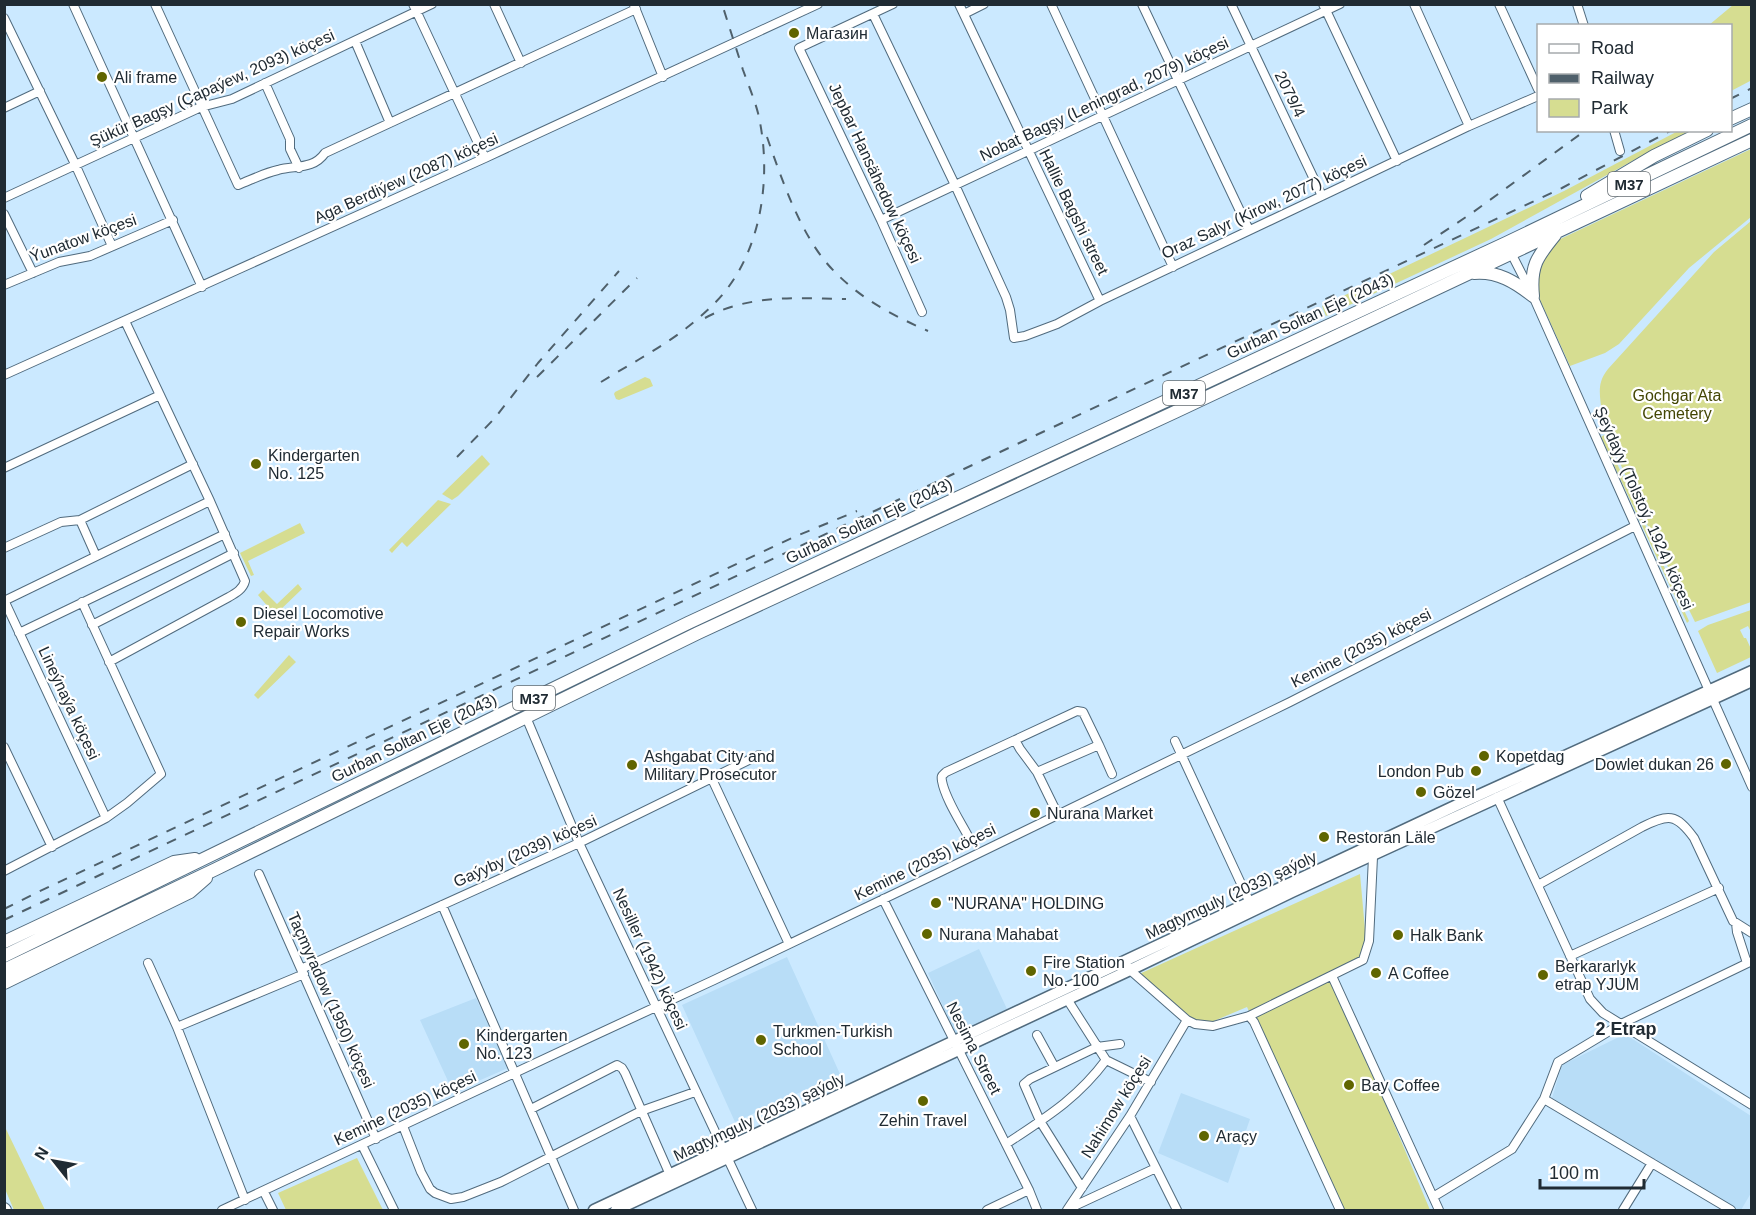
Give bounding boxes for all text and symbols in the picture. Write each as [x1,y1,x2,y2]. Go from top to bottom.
legend [1537,24,1732,132]
place label: Магазин [806,25,868,42]
street label: Şükür Bagşy (Çapaýew, 2093) köçesi [87,26,337,150]
marker: Магазин [787,26,801,40]
street label: Nobat Bagşy (Leningrad, 2079) köçesi [977,34,1231,164]
text: Road [1591,38,1634,58]
street label: 2079/4 [1272,68,1308,120]
text: Railway [1591,68,1654,88]
place label: Ali frame [114,69,177,86]
marker: Ali frame [95,70,109,84]
street label: Jepbar Hansähedow köçesi [826,80,924,266]
text: Park [1591,98,1629,118]
street label: Aga Berdiýew (2087) köçesi [312,130,500,226]
street label: Hallie Bagshi street [1036,146,1112,278]
street label: Oraz Salyr (Kirow, 2077) köçesi [1159,152,1369,262]
road number: M37 [1608,172,1650,196]
street label: Ýunatow köçesi [27,210,139,265]
street label: Gurban Soltan Eje (2043) [1224,270,1396,362]
road number: M37 [1163,381,1205,405]
park label: Gochgar Ata Cemetery [1633,387,1722,422]
street label: Şeýdaýy (Tolstoý, 1924) köçesi [1591,404,1697,612]
place label: Kindergarten No. 125 [268,447,360,482]
marker: Kindergarten No. 125 [249,457,263,471]
street label: Gurban Soltan Eje (2043) [783,475,955,567]
place label: Diesel Locomotive Repair Works [253,605,384,640]
street label: Kemine (2035) köçesi [1288,605,1434,691]
marker: Diesel Locomotive Repair Works [234,615,248,629]
street label: Lineýnaýa köçesi [35,644,103,762]
road number: M37 [513,686,555,710]
street label: Gurban Soltan Eje (2043) [329,691,499,785]
place label: Ashgabat City and Military Prosecutor [644,748,777,783]
place label: Kopetdag [1496,748,1565,765]
marker: Kopetdag [1477,749,1491,763]
place label: Dowlet dukan 26 [1595,756,1714,773]
marker: Dowlet dukan 26 [1719,757,1733,771]
marker: Ashgabat City and Military Prosecutor [625,758,639,772]
place label: London Pub [1378,763,1464,780]
marker: London Pub [1469,764,1483,778]
place label: Gözel [1433,784,1475,801]
marker: Gözel [1414,785,1428,799]
place label: Nurana Market [1047,805,1153,822]
marker: Nurana Market [1028,806,1042,820]
street label: Gaýyby (2039) köçesi [451,812,599,890]
street label: Kemine (2035) köçesi [852,820,998,904]
place label: Restoran Läle [1336,829,1436,846]
marker: Restoran Läle [1317,830,1331,844]
street label: Magtymguly (2033) şaýoly [1143,848,1319,942]
street label: Nesiller (1942) köçesi [610,886,690,1032]
place label: "NURANA" HOLDING [948,895,1104,912]
marker: "NURANA" HOLDING [929,896,943,910]
street label: Taçmyradow (1950) köçesi [285,910,377,1090]
place label: Nurana Mahabat [939,926,1059,943]
marker: Nurana Mahabat [920,927,934,941]
place label: Halk Bank [1410,927,1484,944]
marker: Halk Bank [1391,928,1405,942]
place label: Fire Station No. 100 [1043,954,1125,989]
place label: Berkararlyk etrap YJUM [1555,958,1639,993]
marker: Fire Station No. 100 [1024,964,1038,978]
place label: A Coffee [1388,965,1449,982]
marker: A Coffee [1369,966,1383,980]
marker: Berkararlyk etrap YJUM [1536,968,1550,982]
street label: Nesima Street [943,999,1005,1098]
district label: 2 Etrap [1595,1019,1657,1039]
place label: Turkmen-Turkish School [773,1023,893,1058]
place label: Kindergarten No. 123 [476,1027,568,1062]
marker: Turkmen-Turkish School [754,1033,768,1047]
marker: Kindergarten No. 123 [457,1037,471,1051]
street label: Nahimow köçesi [1078,1053,1154,1161]
street label: Kemine (2035) köçesi [331,1068,479,1148]
street label: Magtymguly (2033) şaýoly [671,1070,847,1164]
place label: Bay Coffee [1361,1077,1440,1094]
marker: Bay Coffee [1342,1078,1356,1092]
marker: Zehin Travel [916,1094,930,1108]
place label: Zehin Travel [879,1112,967,1129]
place label: Araçy [1216,1128,1257,1145]
marker: Araçy [1197,1129,1211,1143]
north arrow [24,1131,84,1191]
text: N [31,1144,52,1163]
scale bar [1540,1152,1644,1190]
text: 100 m [1549,1163,1599,1183]

